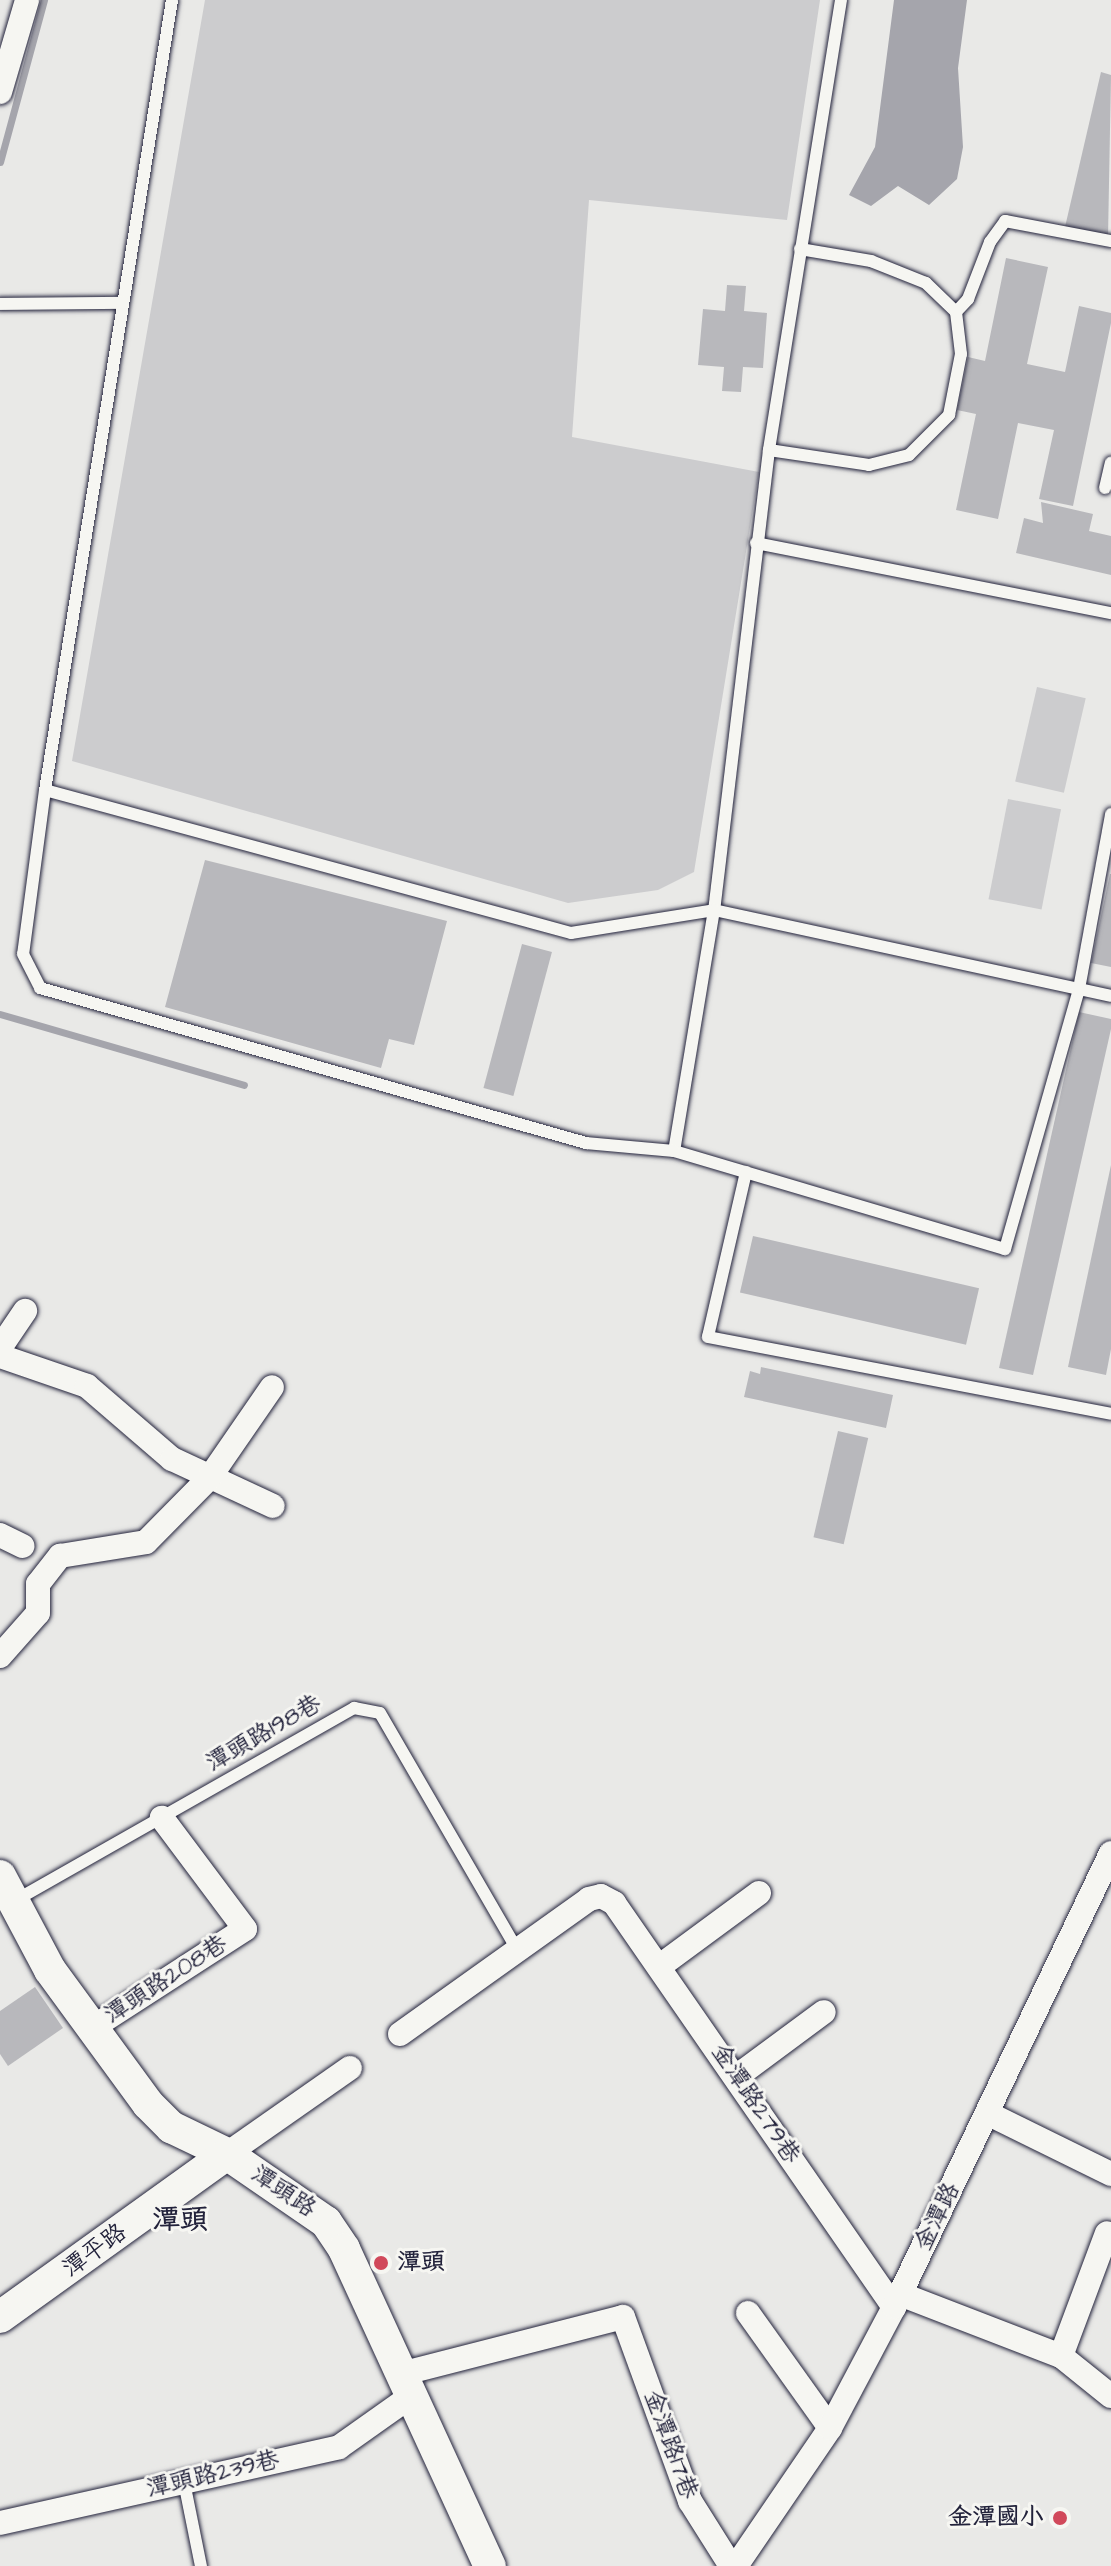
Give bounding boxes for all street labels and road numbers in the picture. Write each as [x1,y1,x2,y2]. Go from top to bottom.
street label: 潭頭路198巷 [201,1689,327,1779]
street label: 潭頭路208巷 [99,1930,233,2030]
street label: 金潭路279巷 [704,2039,806,2169]
street label: 潭頭路 [245,2160,321,2224]
street label: 金潭路 [909,2178,967,2256]
street label: 潭平路 [57,2218,133,2284]
street label: 金潭路17巷 [637,2387,703,2503]
street label: 潭頭路239巷 [144,2446,282,2504]

